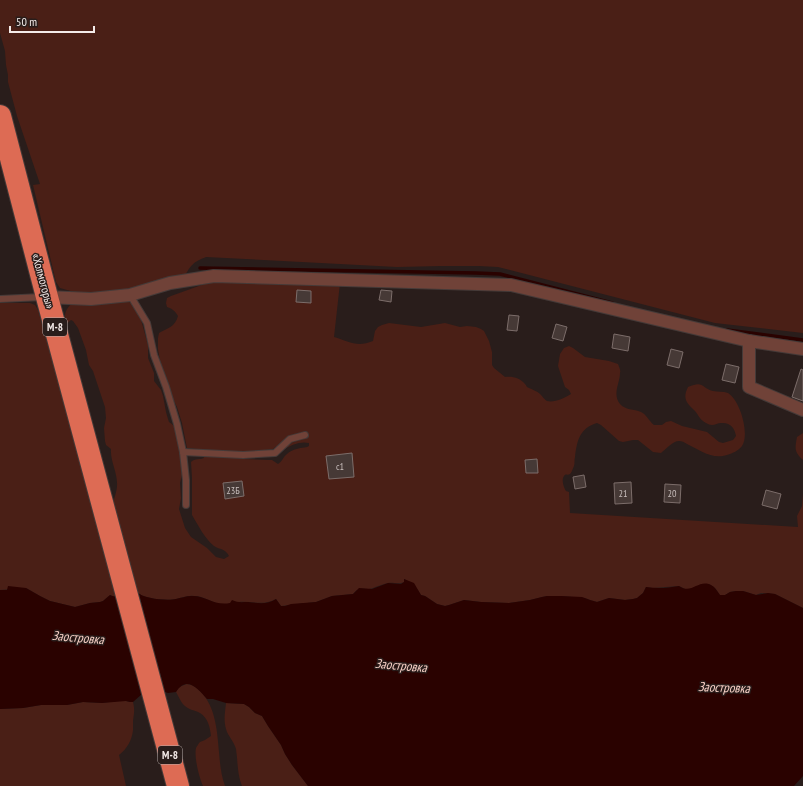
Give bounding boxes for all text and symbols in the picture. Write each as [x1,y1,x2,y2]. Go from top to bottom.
scale bar [10,8,94,34]
text: 50 m [16,14,37,29]
street label: «Холмогоры» [29,252,58,311]
road number: М-8 [43,318,67,336]
house number: с1 [336,460,344,473]
house number: 23Б [226,484,240,497]
house number: 21 [619,487,628,500]
house number: 20 [668,487,677,500]
water label: Заостровка [51,627,105,648]
water label: Заостровка [374,655,428,676]
water label: Заостровка [698,678,751,697]
road number: М-8 [158,746,182,764]

